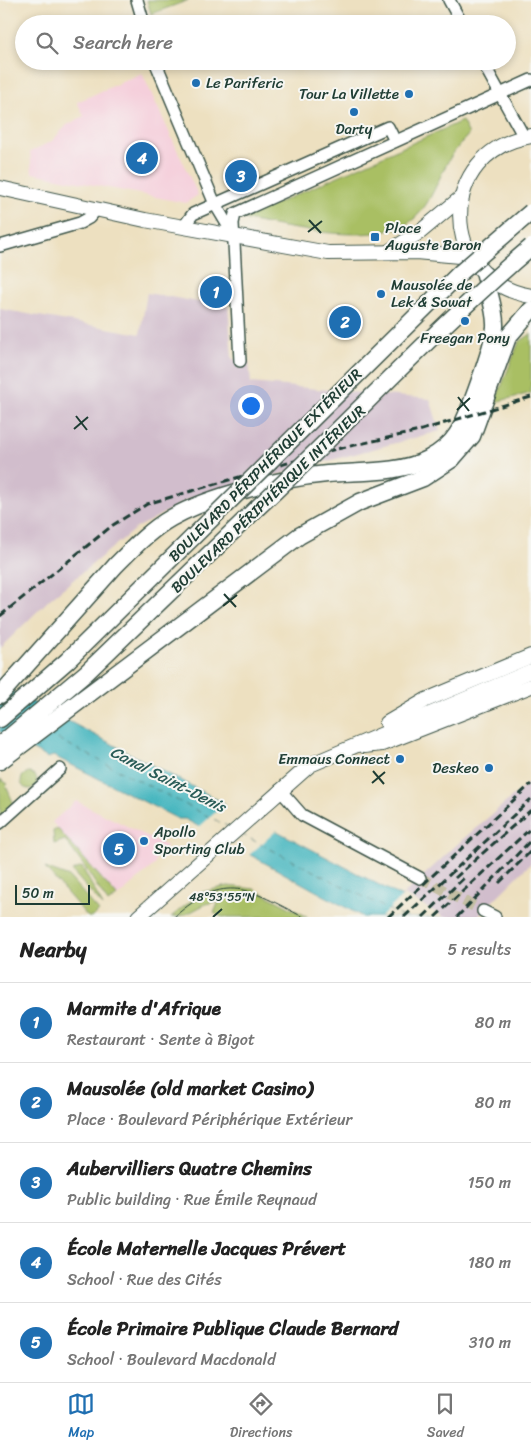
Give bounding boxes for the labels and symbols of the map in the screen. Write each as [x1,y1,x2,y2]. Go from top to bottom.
place label: Le Pariferic [206,70,284,96]
marker: Le Pariferic [190,77,202,89]
place label: Tour La Villette [299,81,399,107]
marker: Tour La Villette [403,88,415,100]
marker: Darty [348,106,360,118]
place label: Darty [336,116,373,142]
pin: 4 [126,139,158,177]
pin: 3 [225,157,257,195]
place label: Place Auguste Baron [384,215,481,258]
marker: Place Auguste Baron [369,231,381,243]
place label: Mausolée de Lek & Sowat [391,272,473,315]
pin: 1 [200,273,232,311]
marker: Mausolée de Lek & Sowat [375,288,387,300]
pin: 2 [329,303,361,341]
marker: Freegan Pony [459,315,471,327]
place label: Freegan Pony [420,325,510,351]
street label: BOULEVARD PÉRIPHÉRIQUE EXTÉRIEUR [162,362,368,568]
your location [238,393,264,419]
street label: BOULEVARD PÉRIPHÉRIQUE INTÉRIEUR [165,398,371,600]
water label: Canal Saint-Denis [105,737,233,822]
place label: Emmaus Connect [278,746,390,772]
marker: Emmaus Connect [394,753,406,765]
place label: Deskeo [432,755,480,781]
marker: Deskeo [483,762,495,774]
place label: Apollo Sporting Club [153,819,245,862]
pin: 5 [103,830,135,868]
marker: Apollo Sporting Club [138,835,150,847]
scale bar [15,882,90,905]
text: 48°53'55"N [189,886,256,908]

